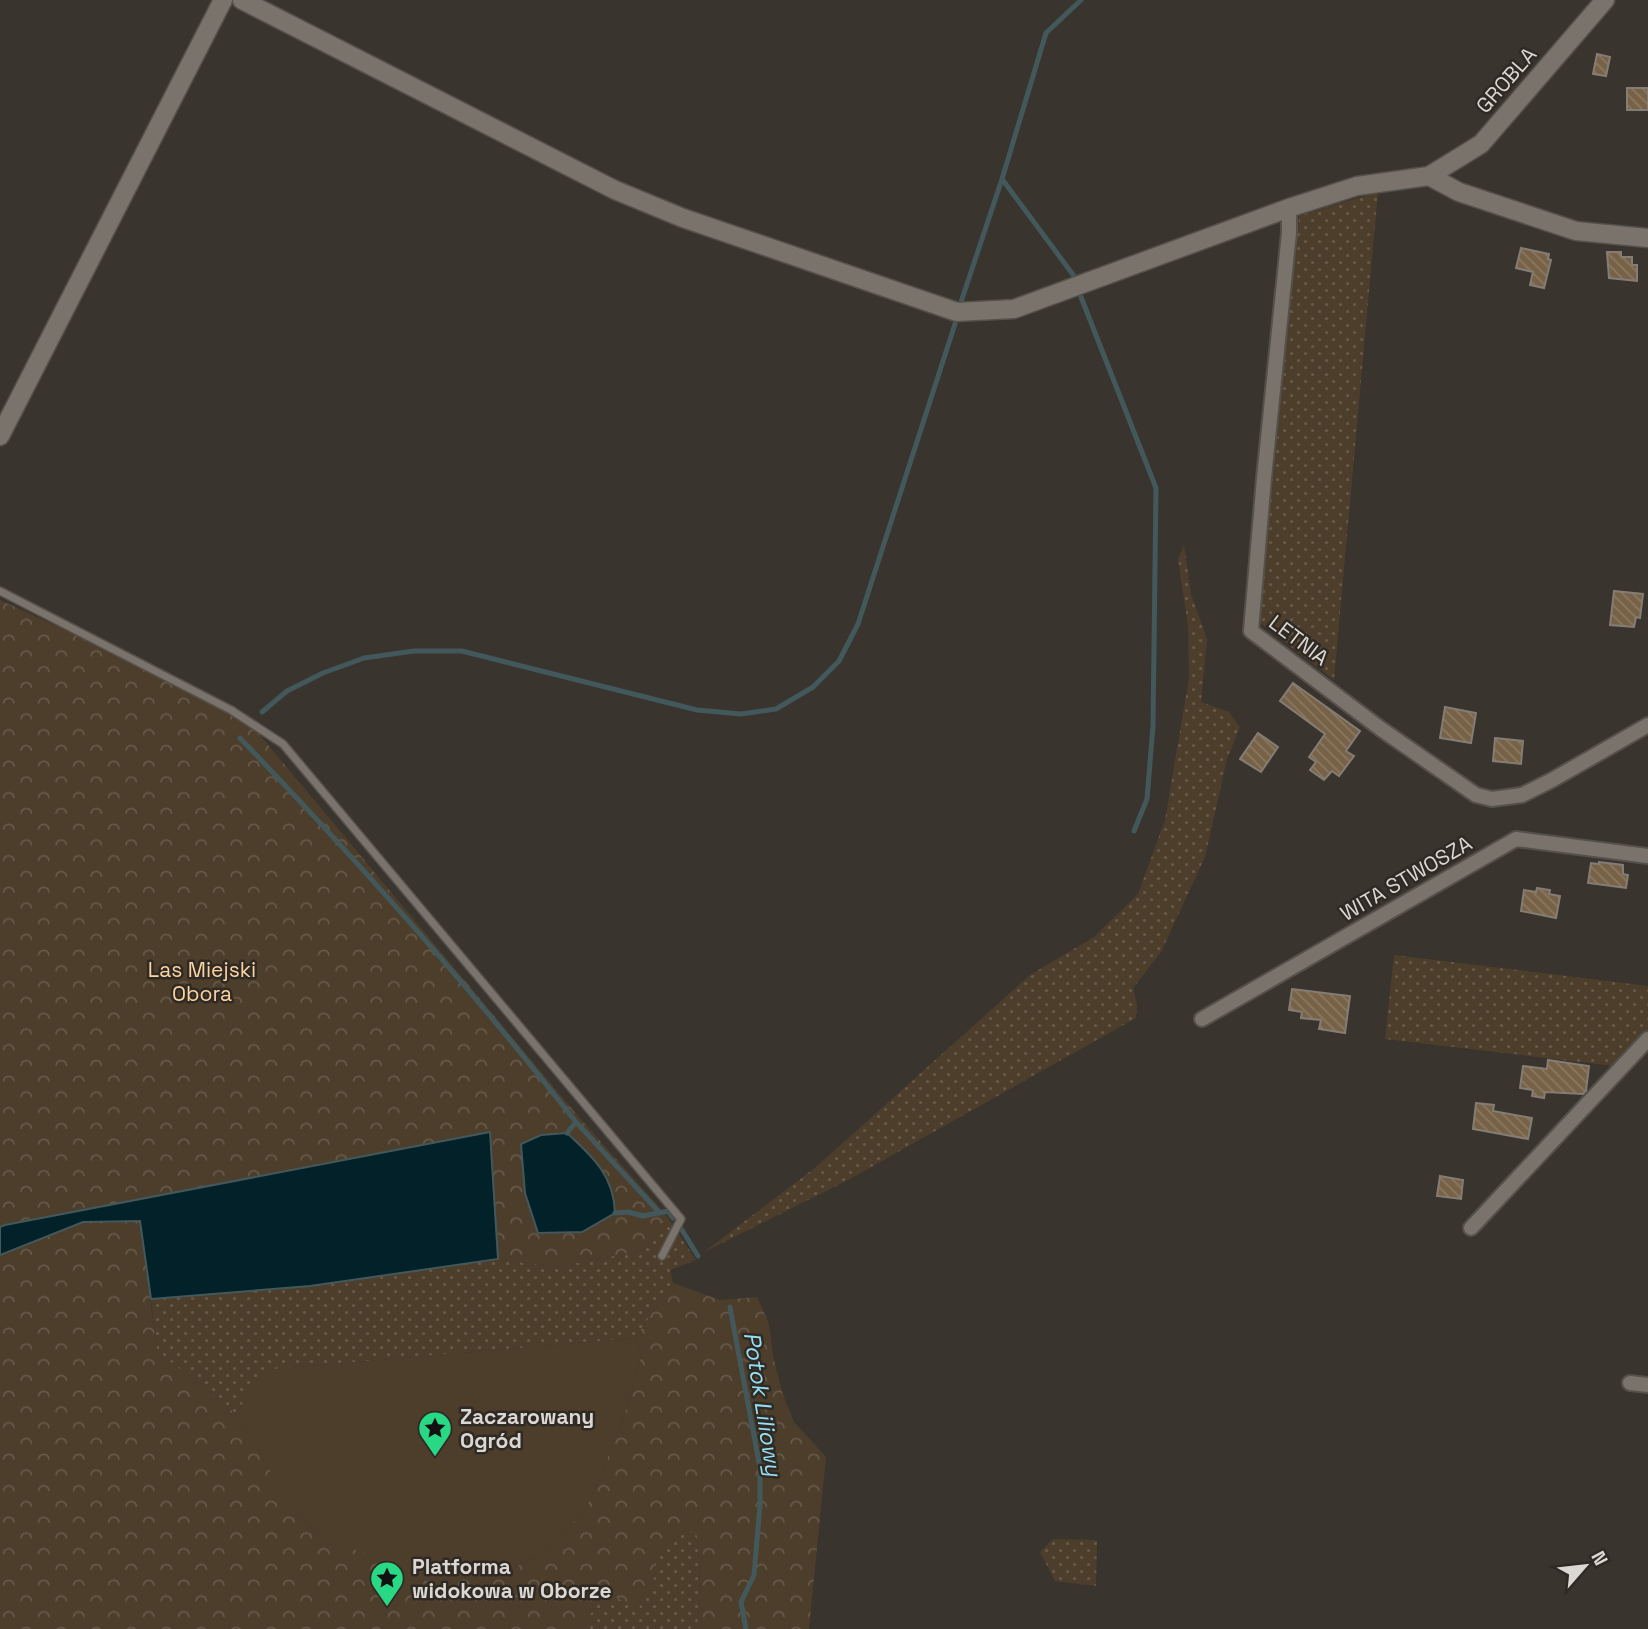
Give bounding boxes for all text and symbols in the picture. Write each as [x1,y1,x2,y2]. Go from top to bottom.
street label: GROBLA [1470,41,1542,119]
street label: LETNIA [1264,609,1334,671]
street label: WITA STWOSZA [1335,829,1477,927]
park label: Las Miejski Obora [148,956,256,1007]
water label: Potok Liliowy [737,1330,789,1479]
place label: Zaczarowany Ogród [460,1403,594,1454]
place icon: Zaczarowany Ogród [416,1409,454,1458]
north arrow [1550,1531,1620,1601]
text: N [1586,1547,1614,1570]
place label: Platforma widokowa w Oborze [412,1553,612,1604]
place icon: Platforma widokowa w Oborze [368,1559,406,1608]

